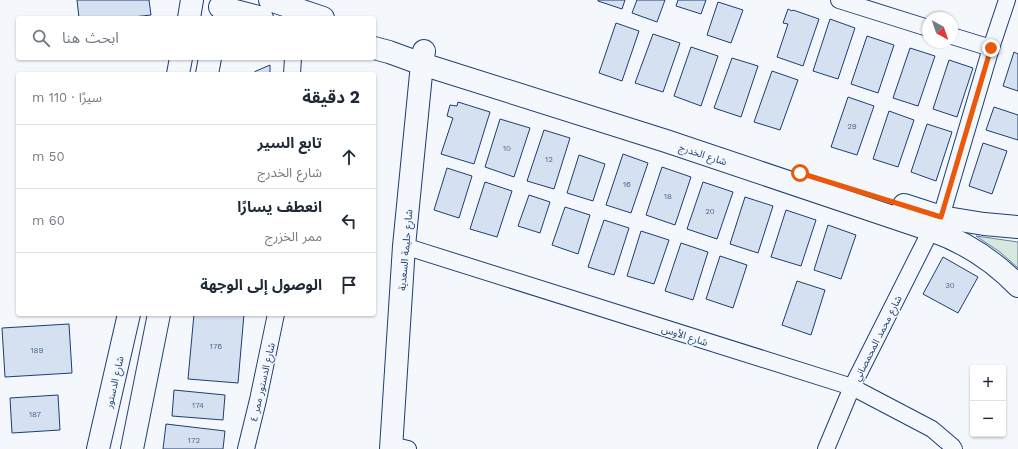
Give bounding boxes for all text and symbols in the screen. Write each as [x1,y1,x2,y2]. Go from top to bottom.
north arrow [922,12,958,48]
search box [16,16,376,60]
icon: search [30,27,52,49]
text: ابحث هنا [62,29,119,47]
route end [982,39,1000,57]
text: 2 دقيقة [302,87,360,107]
text: سيرًا · 110 m [32,90,102,105]
house number: 29 [847,122,857,131]
text: تابع السير [258,134,322,152]
street label: شارع الخدرج [677,142,728,169]
house number: 10 [503,144,511,153]
icon: ahead [338,146,360,168]
text: 50 m [32,149,64,164]
house number: 12 [545,155,553,164]
route start [791,164,809,182]
text: شارع الخدرج [257,165,322,180]
house number: 16 [623,180,631,189]
house number: 18 [664,192,672,201]
text: انعطف يسارًا [237,198,322,216]
house number: 20 [705,207,715,216]
street label: شارع حليمة السعدية [396,209,417,291]
icon: left [338,210,360,232]
text: 60 m [32,213,65,228]
text: ممر الخزرج [265,229,322,244]
icon: arrive [338,274,360,296]
text: الوصول إلى الوجهة [200,276,322,294]
house number: 30 [945,281,955,290]
street label: شارع محمد المحمصاني [851,294,906,384]
street label: شارع الأوس [660,323,709,350]
street label: شارع الدستور ممر ٤ [248,341,279,423]
house number: 176 [210,342,222,351]
house number: 189 [31,346,44,355]
street label: شارع الدستور [103,355,128,411]
map controls [970,365,1006,437]
button: + [970,365,1006,401]
house number: 174 [192,401,204,410]
button: − [970,401,1006,437]
house number: 187 [29,410,42,419]
house number: 172 [188,436,200,445]

